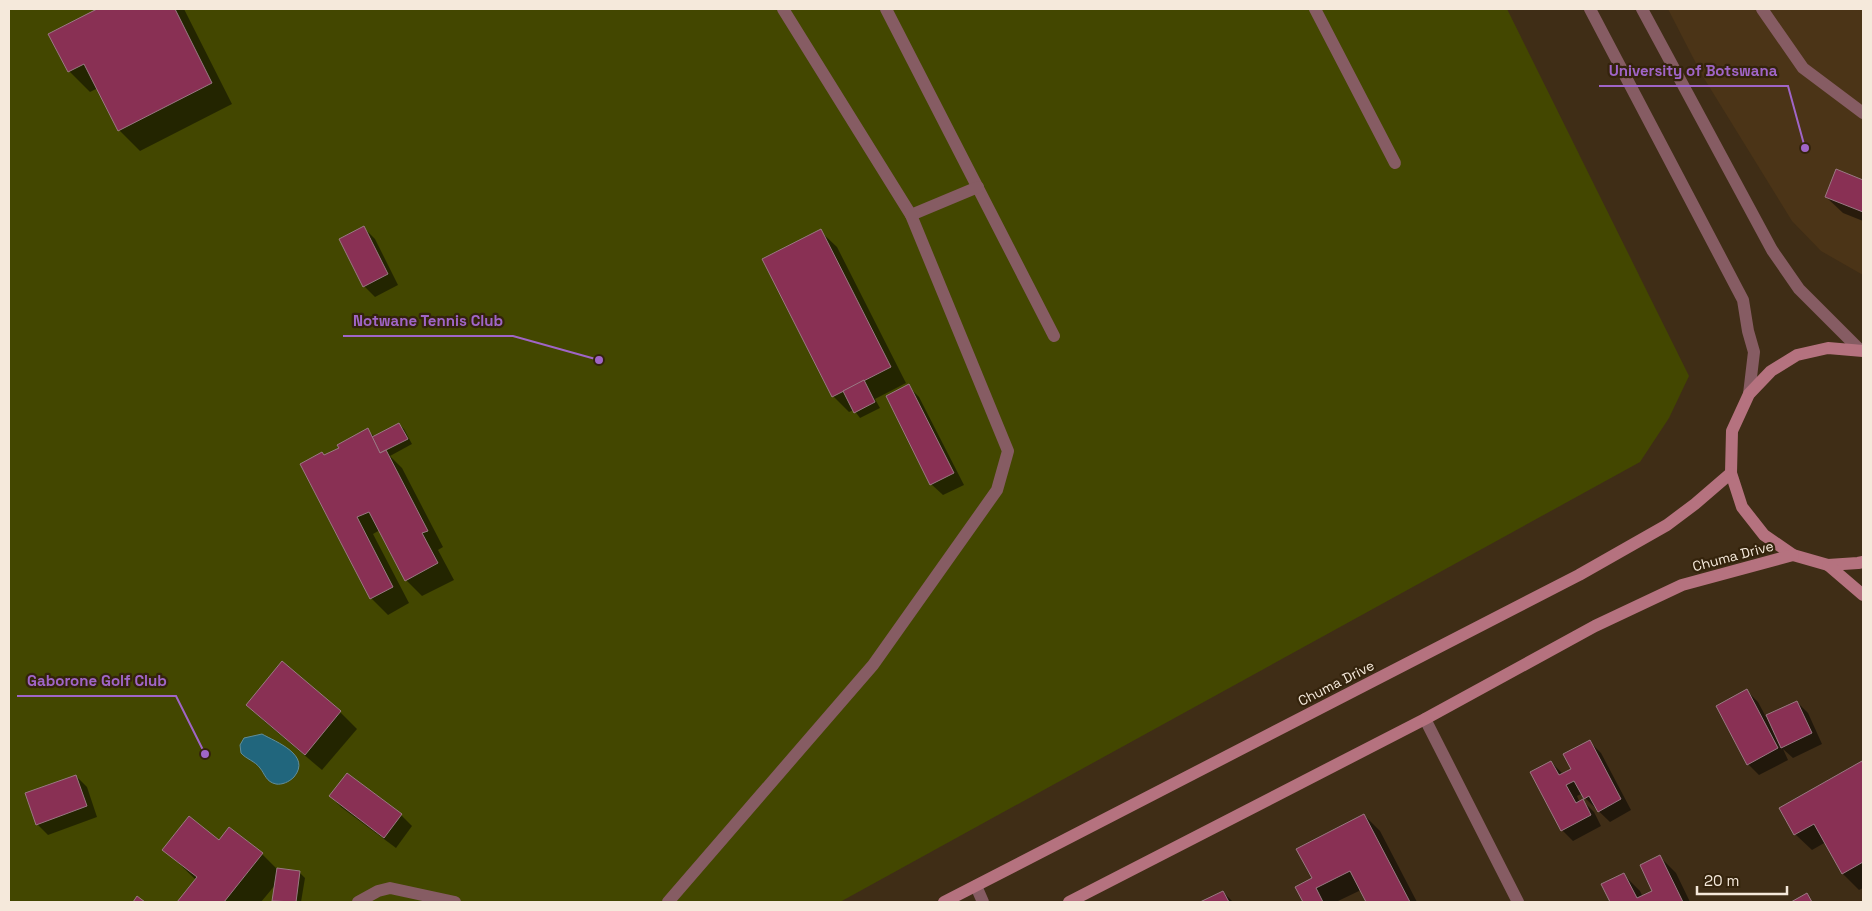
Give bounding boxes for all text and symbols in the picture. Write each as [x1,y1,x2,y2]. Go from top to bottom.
callout: University of Botswana [1599,56,1788,86]
text: University of Botswana [1609,61,1778,80]
callout: Notwane Tennis Club [343,306,513,336]
text: Notwane Tennis Club [353,311,503,330]
street label: Chuma Drive [1690,537,1776,575]
street label: Chuma Drive [1295,656,1377,710]
callout: Gaborone Golf Club [17,666,176,696]
text: Gaborone Golf Club [27,671,167,690]
scale bar [1697,864,1787,896]
text: 20 m [1704,871,1739,890]

